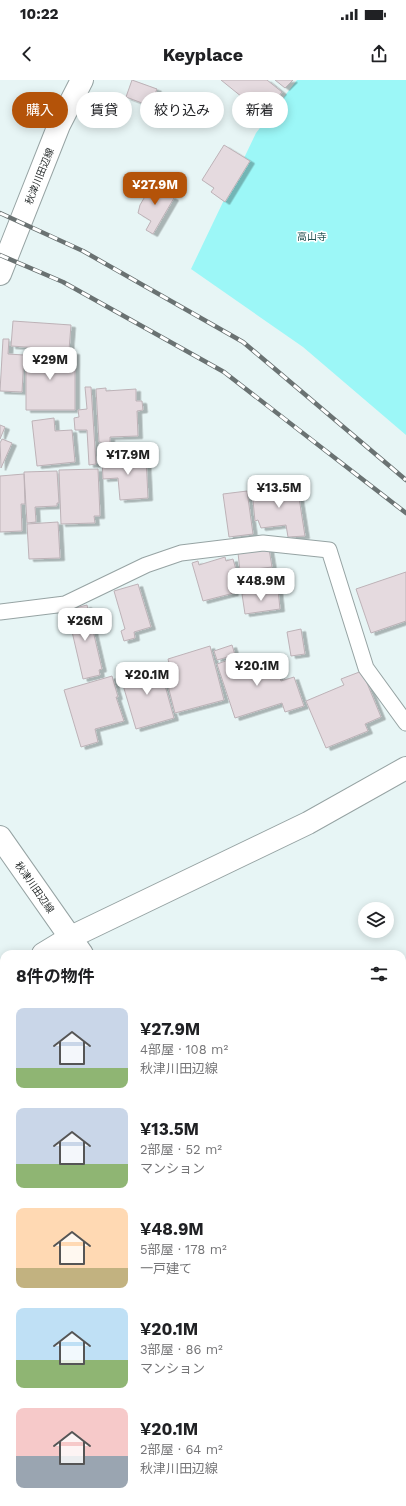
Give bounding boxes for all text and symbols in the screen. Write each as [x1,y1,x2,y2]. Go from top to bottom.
text: 10:22 [20,5,59,23]
icon: back [16,43,38,65]
icon: share [368,43,390,65]
text: Keyplace [163,44,243,65]
chip: 購入 [12,92,68,128]
chip: 賃貸 [76,92,132,128]
chip: 絞り込み [140,92,224,128]
chip: 新着 [232,92,288,128]
street label: 秋津川田辺線 [23,146,56,206]
pin: ¥27.9M [122,172,188,206]
text: ¥27.9M [132,177,178,192]
park label: 高山寺 [297,231,327,242]
pin: ¥29M [26,347,74,381]
text: ¥29M [32,352,68,367]
pin: ¥17.9M [95,442,161,476]
text: ¥17.9M [106,447,150,462]
pin: ¥13.5M [246,475,312,509]
text: ¥13.5M [256,480,302,495]
pin: ¥48.9M [228,568,294,602]
text: ¥48.9M [237,573,285,588]
pin: ¥26M [61,608,109,642]
text: ¥26M [67,613,103,628]
pin: ¥20.1M [224,653,290,687]
text: ¥20.1M [235,658,279,673]
pin: ¥20.1M [114,662,180,696]
text: ¥20.1M [125,667,169,682]
street label: 秋津川田辺線 [13,860,56,915]
map controls [358,902,394,938]
button: layers [358,902,394,938]
icon: filters [368,963,390,985]
text: 8件の物件 [16,966,95,986]
text: ¥27.9M [140,1019,200,1039]
icon: home [48,1024,96,1072]
text: 4部屋 · 108 m² [140,1042,228,1057]
text: 秋津川田辺線 [140,1061,218,1076]
text: ¥13.5M [140,1119,199,1139]
icon: home [48,1124,96,1172]
text: 2部屋 · 52 m² [140,1142,222,1157]
text: マンション [140,1161,205,1176]
text: ¥48.9M [140,1219,204,1239]
icon: home [48,1224,96,1272]
text: 5部屋 · 178 m² [140,1242,227,1257]
text: 一戸建て [140,1261,192,1276]
text: ¥20.1M [140,1319,198,1339]
icon: home [48,1324,96,1372]
text: 3部屋 · 86 m² [140,1342,223,1357]
text: マンション [140,1361,205,1376]
text: ¥20.1M [140,1419,198,1439]
icon: home [48,1424,96,1472]
text: 2部屋 · 64 m² [140,1442,223,1457]
text: 秋津川田辺線 [140,1461,218,1476]

